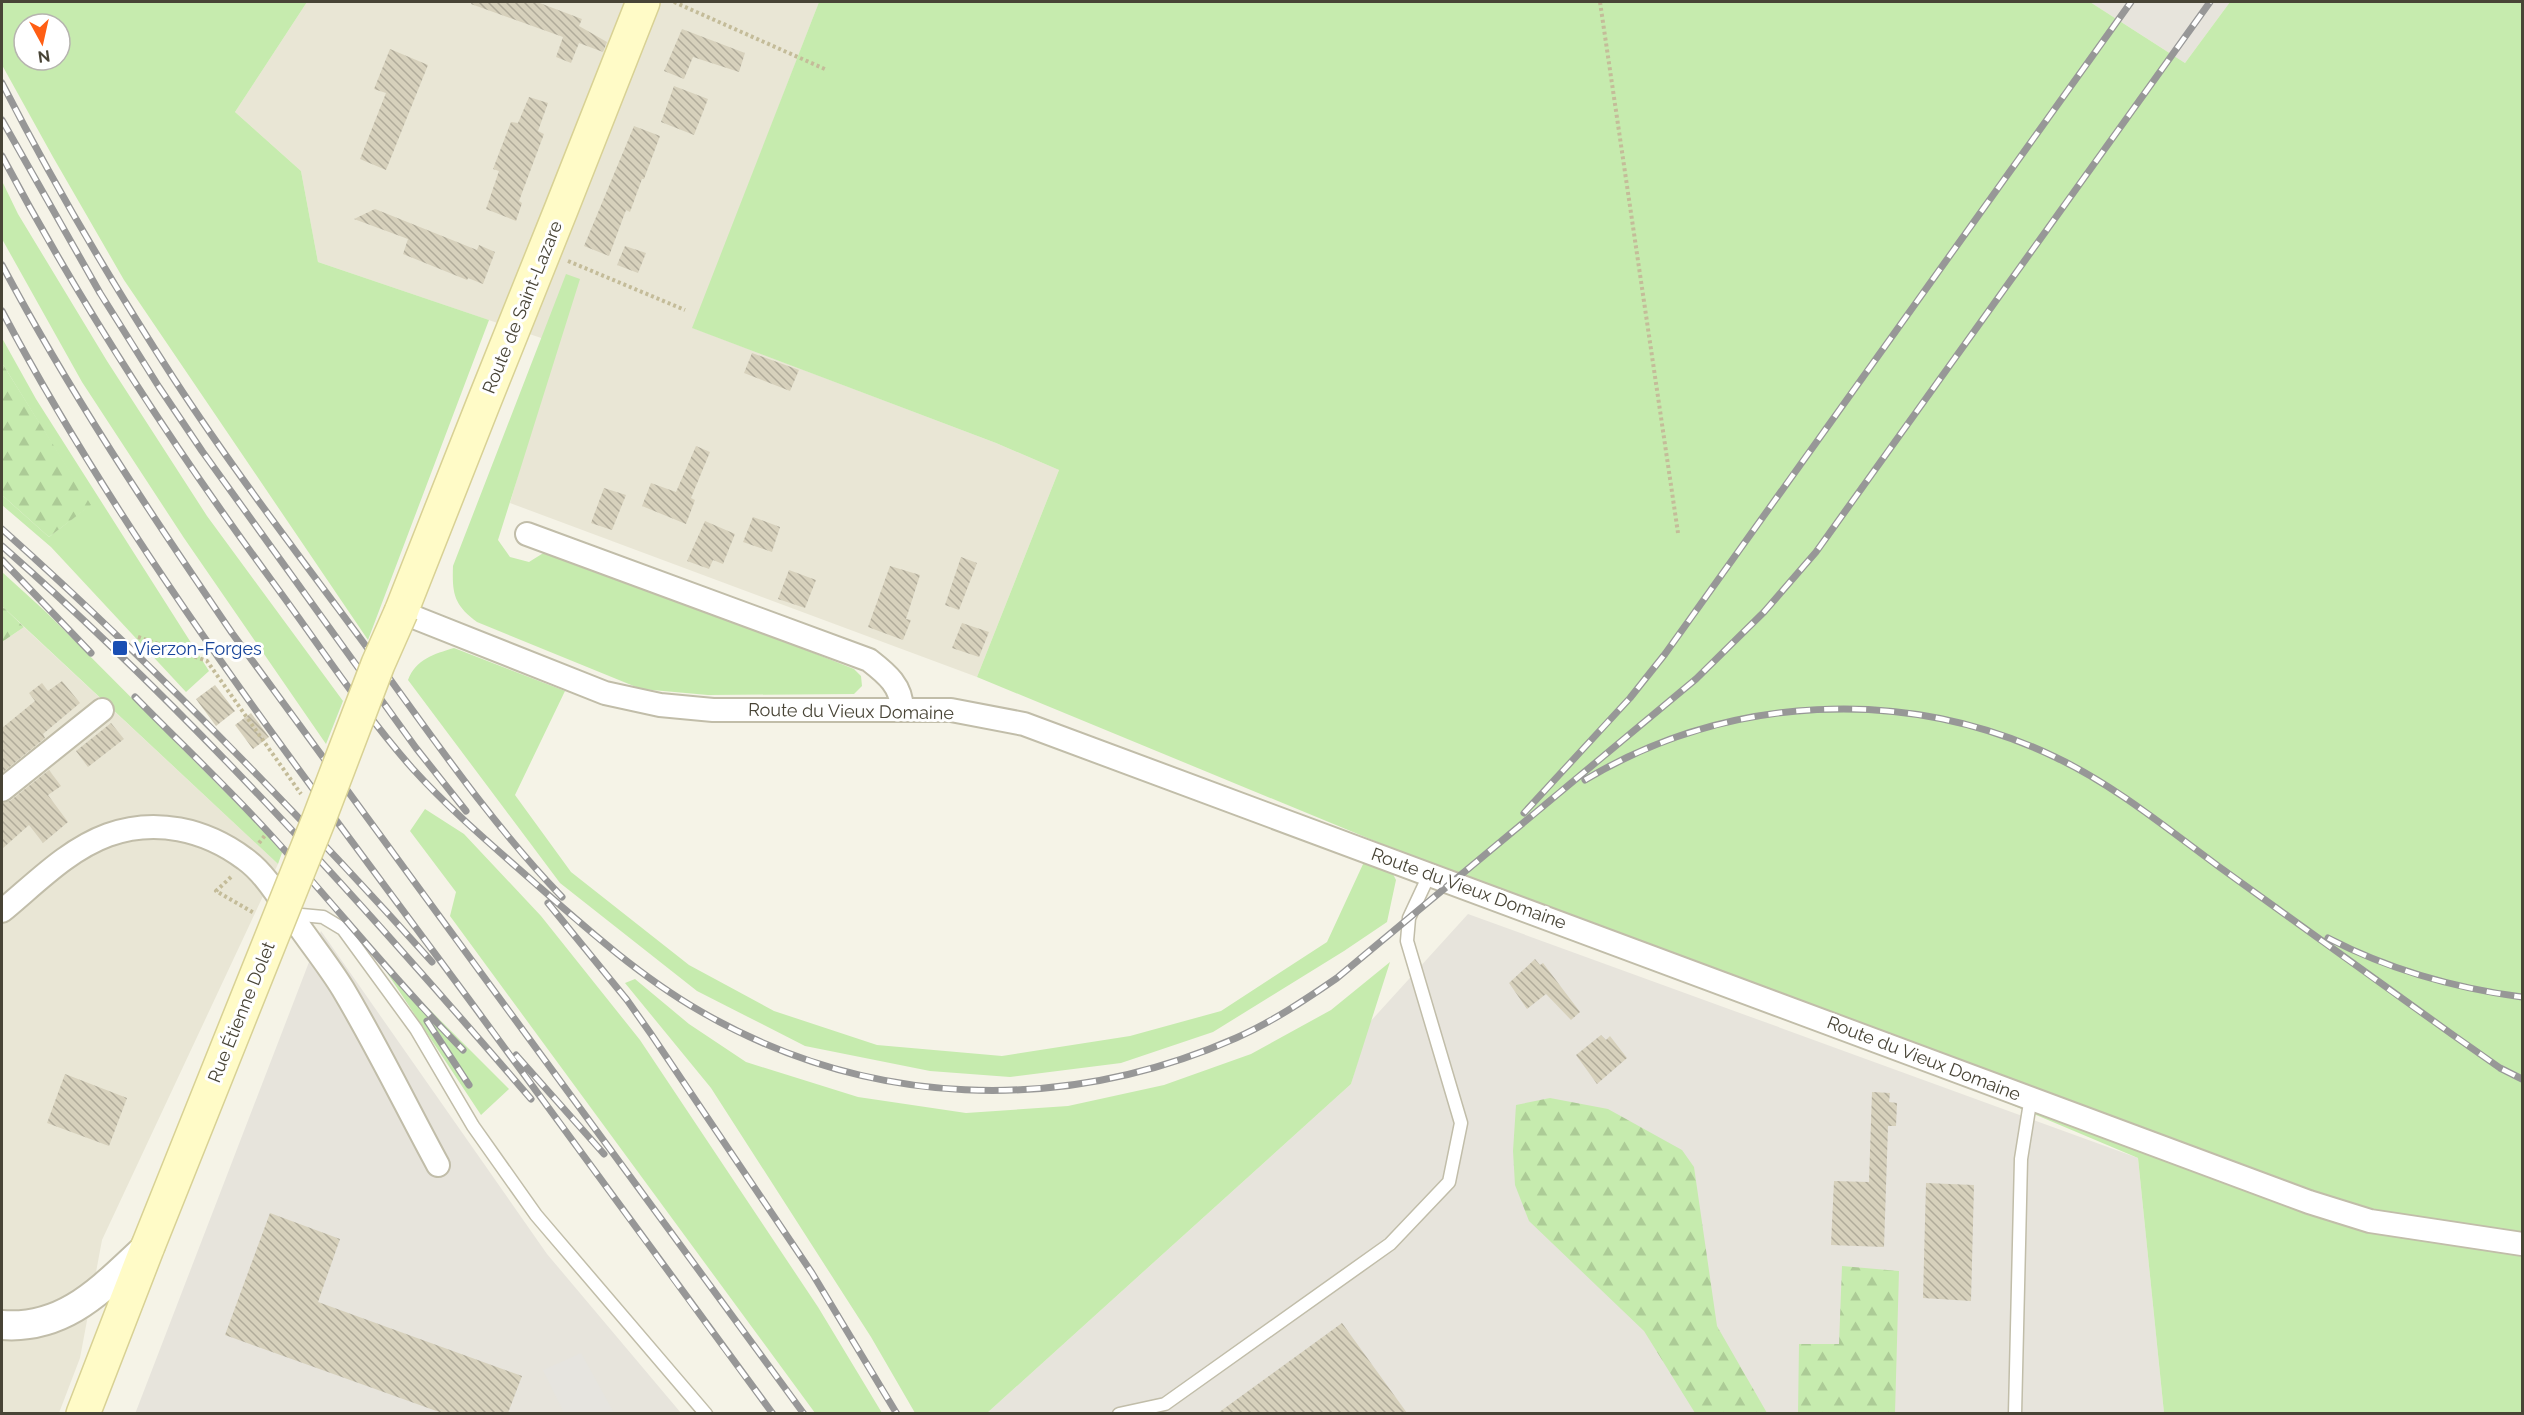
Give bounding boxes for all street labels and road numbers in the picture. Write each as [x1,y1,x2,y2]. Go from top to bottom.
street label: Route de Saint-Lazare [478,217,566,396]
street label: Route du Vieux Domaine [748,699,954,723]
street label: Route du Vieux Domaine [1369,843,1570,933]
street label: Rue Étienne Dolet [202,938,279,1085]
street label: Route du Vieux Domaine [1824,1011,2024,1105]

